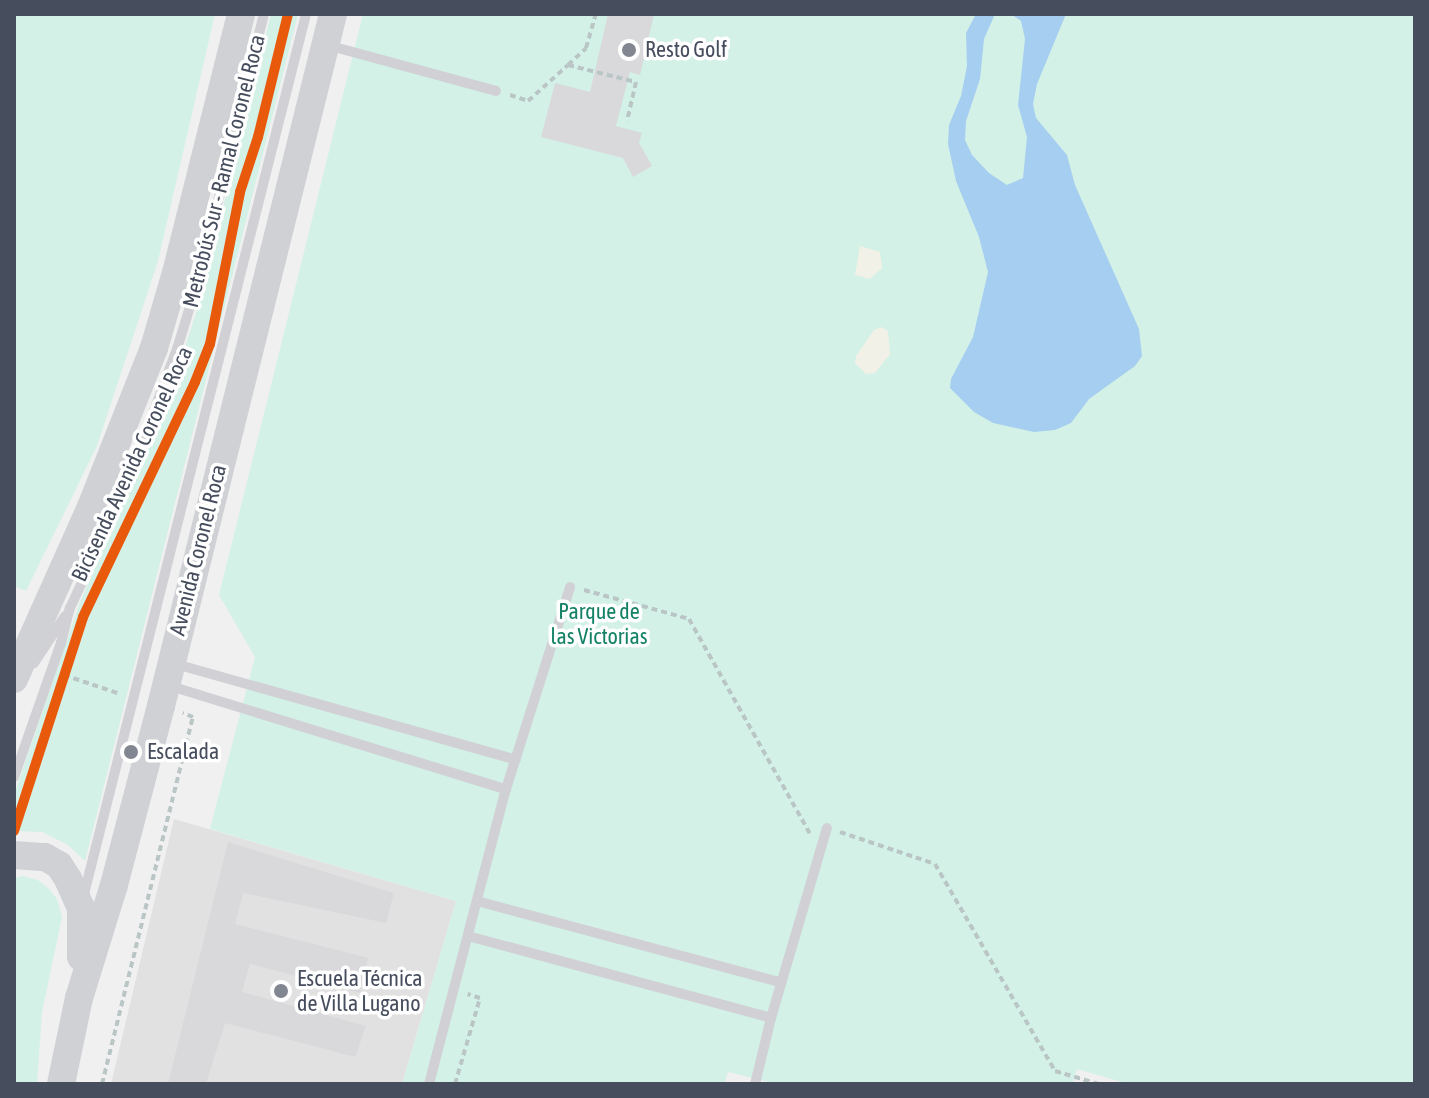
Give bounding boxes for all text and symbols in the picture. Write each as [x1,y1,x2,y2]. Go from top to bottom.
street label: Metrobús Sur - Ramal Coronel Roca [177,32,271,310]
place label: Resto Golf [645,37,727,63]
marker: Resto Golf [620,41,638,59]
street label: Bicisenda Avenida Coronel Roca [66,342,198,586]
street label: Avenida Coronel Roca [164,462,232,638]
park label: Parque de las Victorias [551,598,647,650]
place label: Escalada [147,739,219,765]
marker: Escalada [122,743,140,761]
place label: Escuela Técnica de Villa Lugano [297,965,422,1016]
marker: Escuela Técnica de Villa Lugano [272,982,290,1000]

